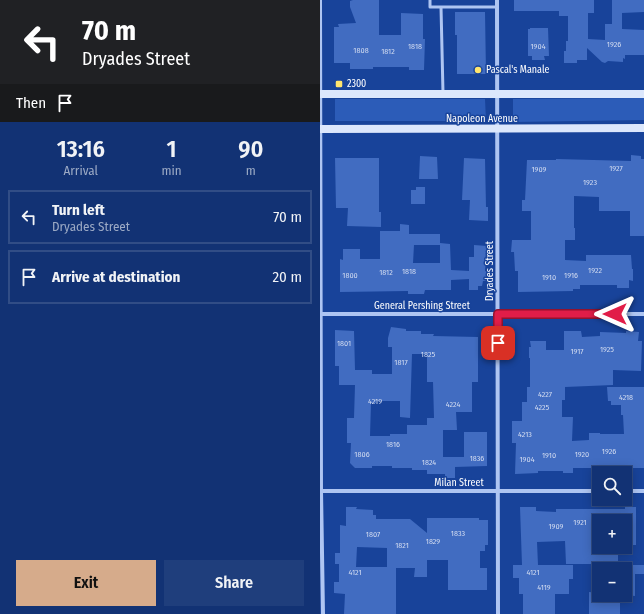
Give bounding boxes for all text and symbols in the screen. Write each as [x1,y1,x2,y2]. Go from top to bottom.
text: 70 m [82,14,136,47]
icon: left [16,16,68,68]
house number: 1926 [607,40,621,49]
house number: 1818 [408,42,422,51]
house number: 1904 [530,42,546,51]
house number: 1808 [353,46,369,55]
house number: 1812 [381,47,395,56]
text: Dryades Street [82,48,190,70]
place label: Pascal's Manale [486,64,549,76]
marker: Pascal's Manale [473,65,483,75]
place label: 2300 [347,78,366,90]
marker: 2300 [334,79,344,89]
icon: arrive [54,92,76,114]
text: Then [16,94,46,112]
street label: Napoleon Avenue [446,113,518,125]
text: 13:16 [57,135,105,163]
text: 1 [167,135,177,163]
text: 90 [238,135,263,163]
text: Arrival [63,163,98,178]
text: min [161,163,182,178]
text: m [246,163,256,178]
house number: 1927 [609,164,624,173]
house number: 1909 [532,165,547,174]
house number: 1923 [583,178,597,187]
text: Turn left [52,201,105,219]
icon: left [18,206,40,228]
text: 70 m [273,208,302,226]
text: Dryades Street [52,219,130,234]
street label: Dryades Street [484,240,496,301]
icon: arrive [18,266,40,288]
house number: 1922 [588,266,602,275]
house number: 1818 [402,267,416,276]
text: Arrive at destination [52,268,180,286]
text: 20 m [273,268,302,286]
house number: 1812 [379,268,393,277]
house number: 1800 [342,271,358,280]
house number: 1916 [564,271,578,280]
house number: 1910 [542,273,556,282]
position arrow [594,293,636,335]
street label: General Pershing Street [374,300,471,312]
pin [481,326,515,360]
icon: arrive [487,332,509,354]
house number: 1801 [337,339,351,348]
house number: 1925 [600,345,614,354]
house number: 1917 [570,347,584,356]
house number: 1825 [421,350,435,359]
house number: 1817 [394,358,408,367]
house number: 4227 [538,390,553,399]
house number: 4218 [619,393,633,402]
house number: 4219 [368,397,382,406]
house number: 4224 [446,400,460,409]
house number: 4225 [535,403,550,412]
house number: 4213 [518,430,532,439]
house number: 1816 [386,440,400,449]
house number: 1926 [602,447,616,456]
house number: 1806 [354,450,370,459]
house number: 1920 [575,450,589,459]
house number: 1910 [542,451,556,460]
house number: 1836 [470,454,484,463]
house number: 1904 [519,455,535,464]
house number: 1824 [422,458,436,467]
map controls [592,466,632,602]
button: search [592,466,632,506]
street label: Milan Street [434,477,484,489]
button: + [592,514,632,554]
house number: 1921 [573,518,587,527]
house number: 1909 [549,522,564,531]
house number: 1833 [451,529,466,538]
house number: 1807 [366,530,381,539]
house number: 1829 [426,537,440,546]
house number: 1821 [395,541,409,550]
button: Exit [16,560,156,606]
button: Share [164,560,304,606]
button: − [592,562,632,602]
house number: 4121 [348,568,362,577]
house number: 4121 [526,568,540,577]
house number: 4119 [537,583,551,592]

